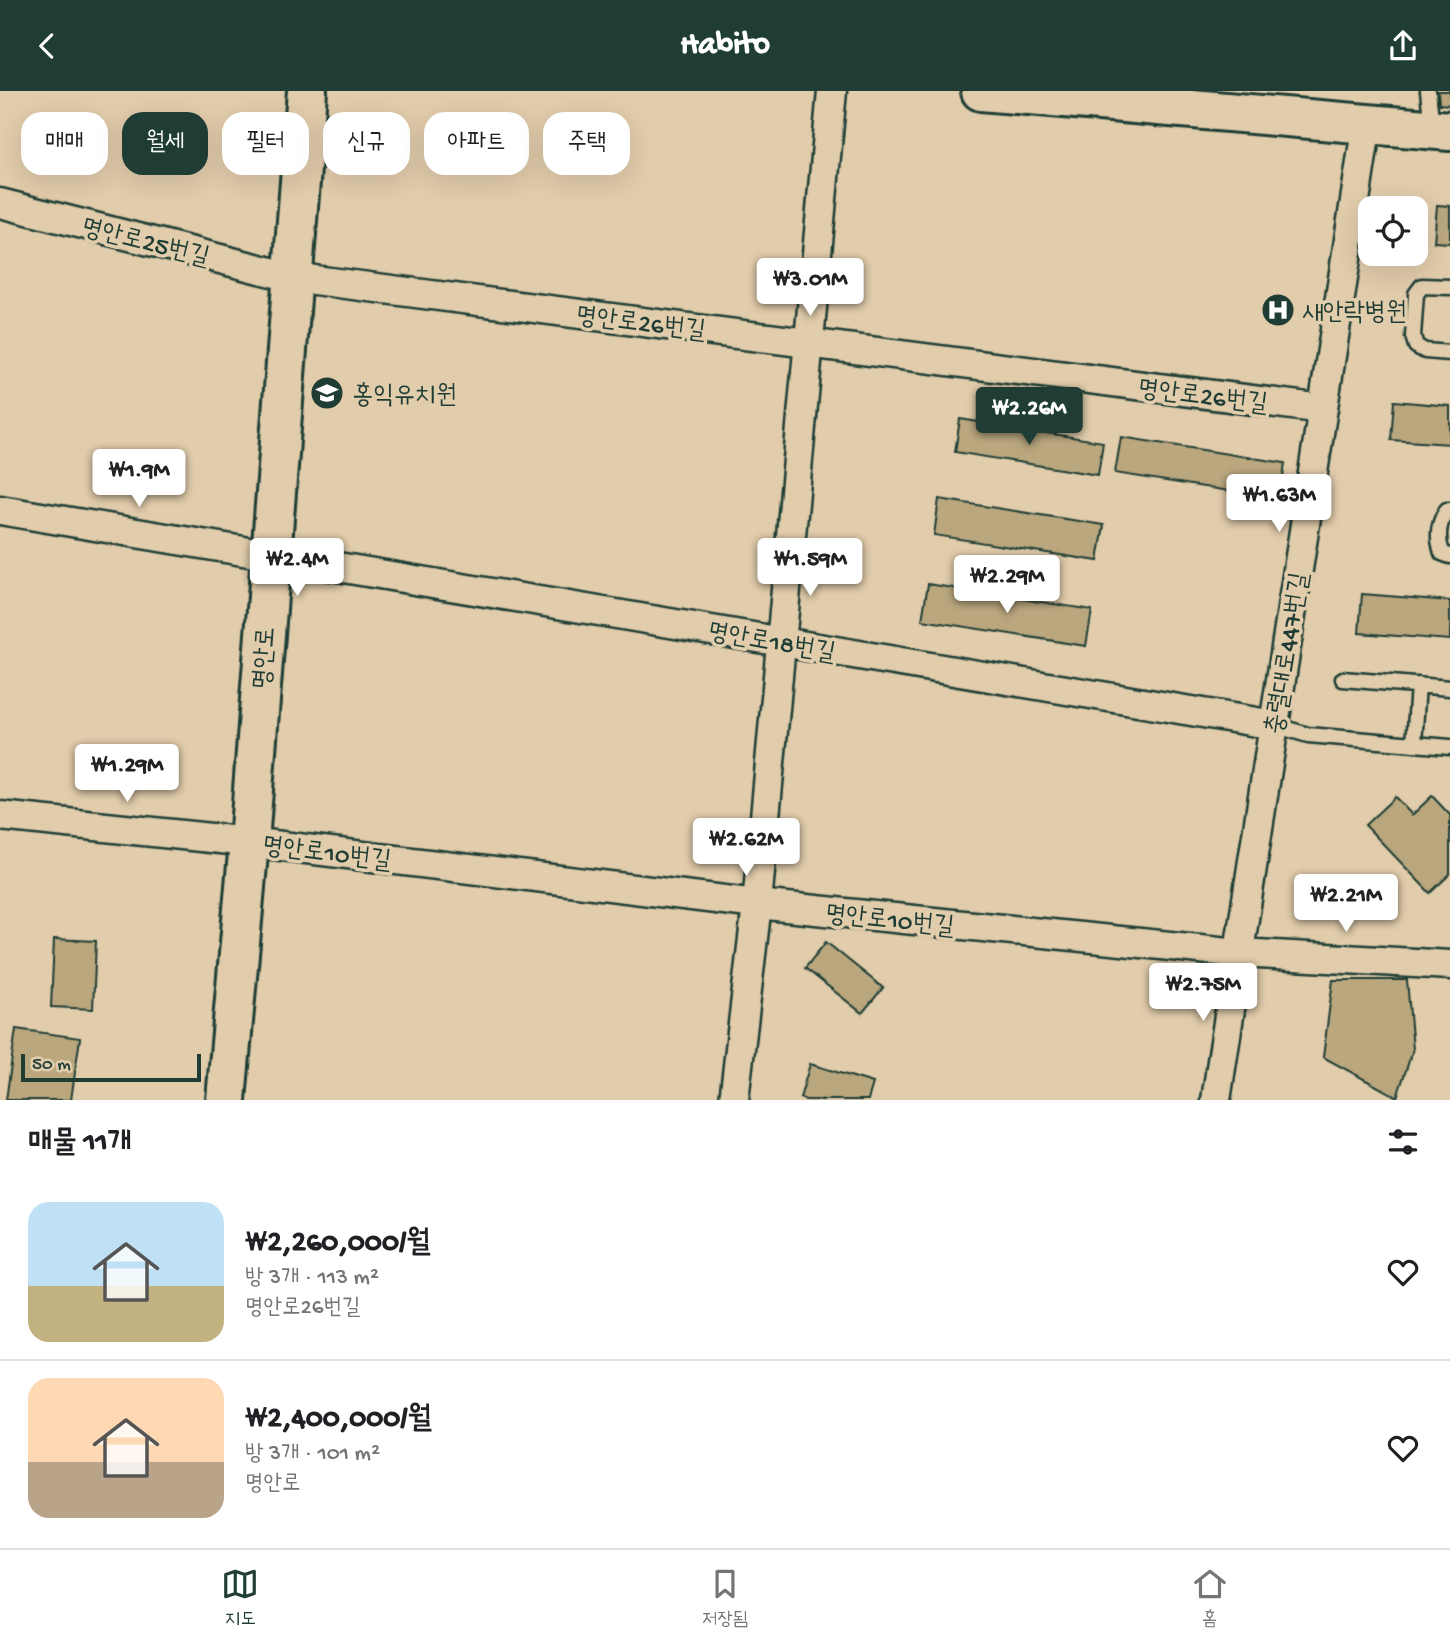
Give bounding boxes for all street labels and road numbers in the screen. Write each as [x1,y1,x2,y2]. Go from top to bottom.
street label: 명안로25번길 [78,213,212,275]
street label: 명안로26번길 [574,302,707,349]
street label: 명안로26번길 [1136,375,1269,422]
street label: 충렬대로447번길 [1261,570,1318,737]
street label: 명안로18번길 [705,618,838,671]
street label: 명안로 [249,626,284,691]
street label: 명안로10번길 [260,832,393,879]
street label: 명안로10번길 [823,900,956,945]

